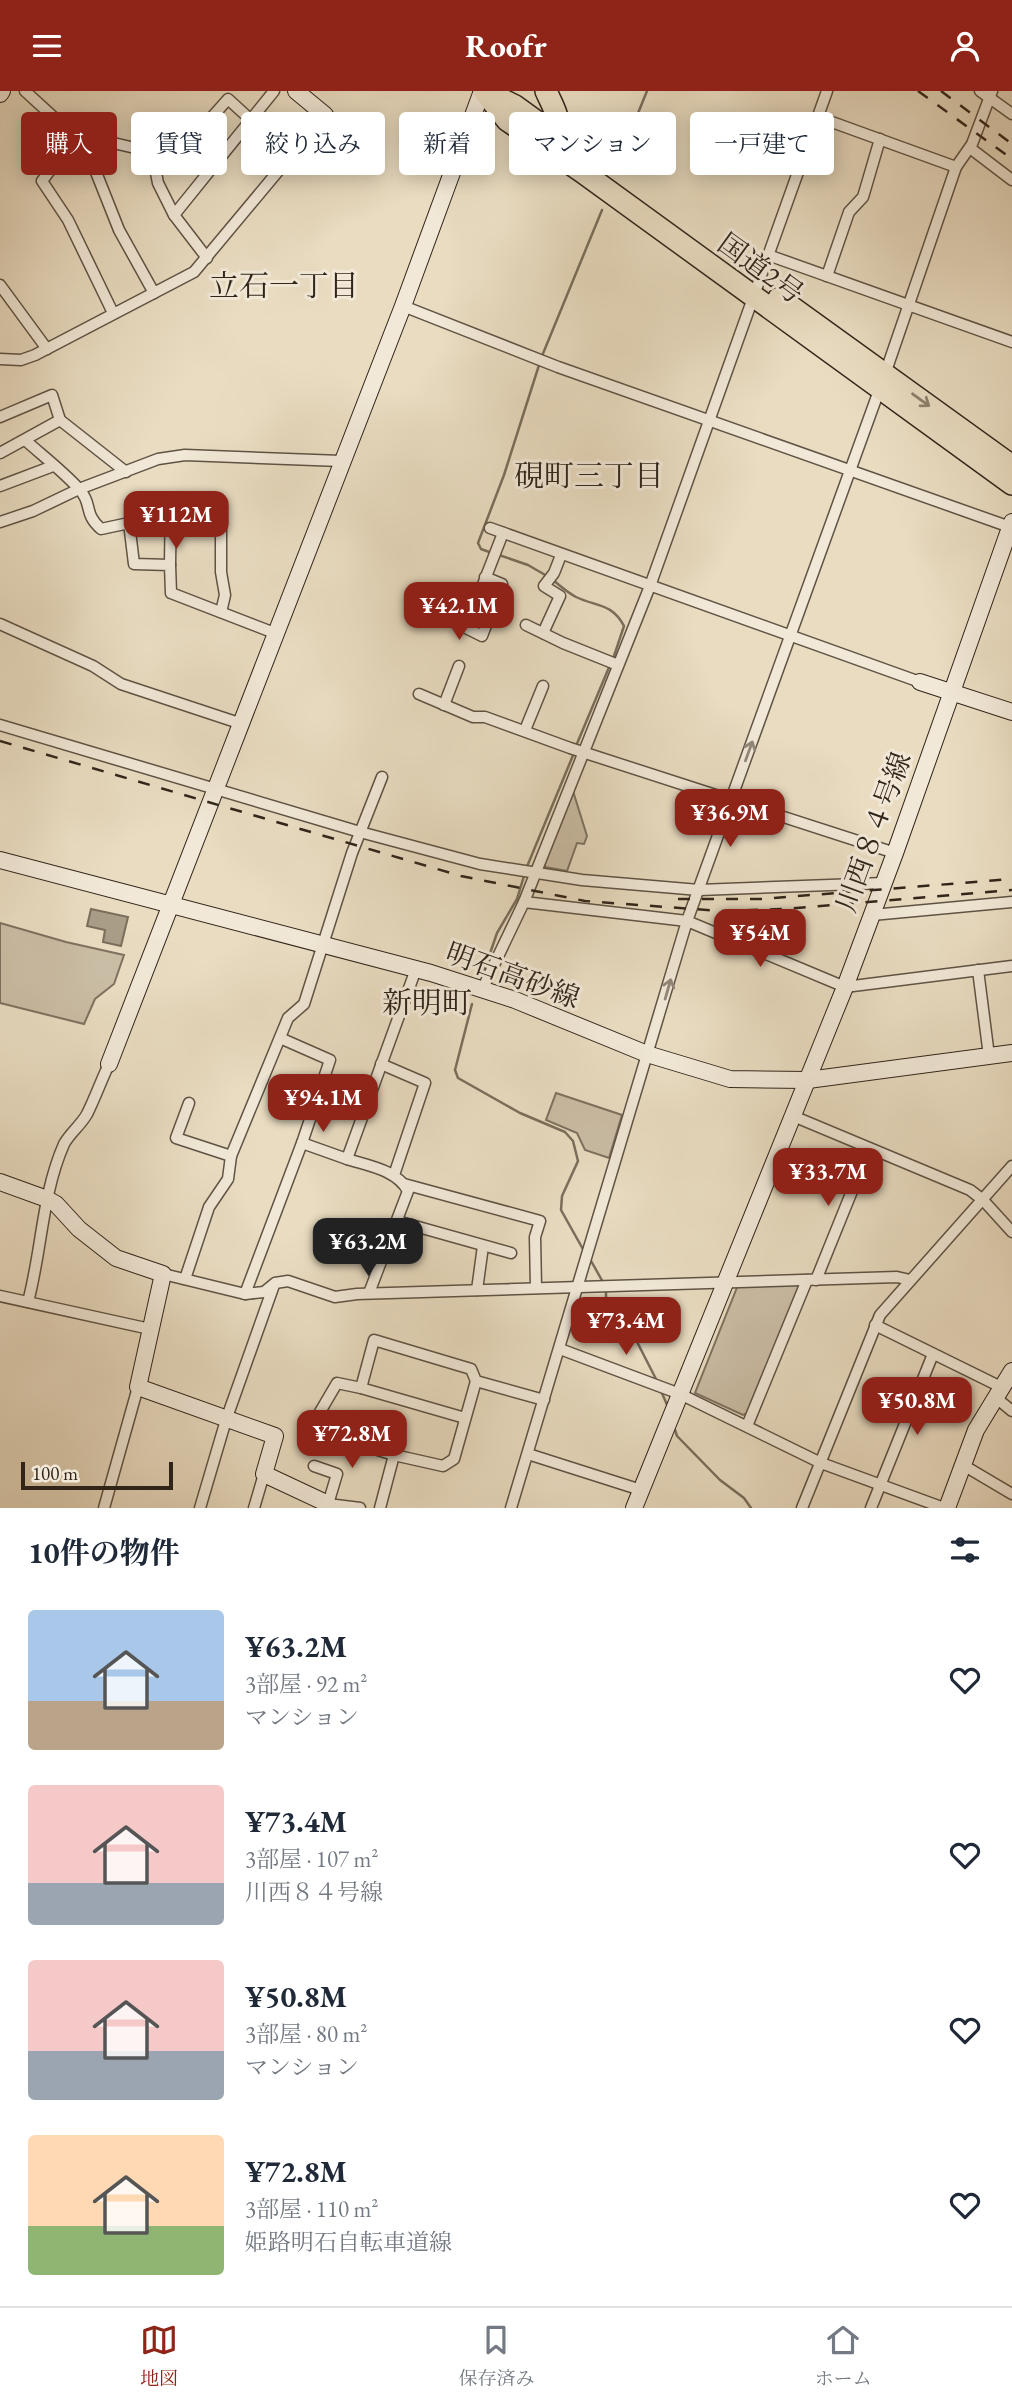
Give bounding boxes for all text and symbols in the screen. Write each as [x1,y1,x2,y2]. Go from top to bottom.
text: Roofr [465,25,547,67]
icon: menu [28,27,66,65]
icon: person [946,27,984,65]
chip: 購入 [21,112,117,175]
chip: 賃貸 [131,112,227,175]
chip: 絞り込み [241,112,385,175]
chip: 新着 [399,112,495,175]
chip: マンション [509,112,676,175]
chip: 一戸建て [690,112,834,175]
street label: 国道2号 [711,225,811,311]
district label: 立石一丁目 [209,266,359,305]
one-way arrow [911,393,930,407]
district label: 硯町三丁目 [514,456,664,495]
pin: ¥112M [127,491,225,551]
text: ¥112M [140,499,212,529]
pin: ¥42.1M [402,582,516,642]
text: ¥42.1M [420,590,498,620]
one-way arrow [744,740,756,762]
street label: 川西８４号線 [827,747,919,917]
pin: ¥36.9M [673,789,787,849]
text: ¥36.9M [691,797,769,827]
pin: ¥54M [719,909,801,969]
text: ¥54M [730,917,790,947]
street label: 明石高砂線 [441,934,585,1016]
one-way arrow [662,978,675,1000]
district label: 新明町 [382,983,472,1022]
pin: ¥94.1M [266,1075,380,1134]
text: ¥94.1M [284,1082,362,1112]
pin: ¥33.7M [771,1149,885,1208]
text: ¥33.7M [789,1156,867,1186]
pin: ¥63.2M [311,1219,425,1278]
text: ¥63.2M [329,1226,407,1256]
pin: ¥73.4M [569,1297,683,1357]
text: ¥73.4M [587,1305,665,1335]
pin: ¥50.8M [860,1377,974,1437]
text: ¥50.8M [878,1385,956,1415]
pin: ¥72.8M [295,1411,409,1470]
text: ¥72.8M [313,1418,391,1448]
scale bar [21,1459,173,1491]
text: 100 m [32,1461,78,1486]
icon: filters [946,1531,984,1569]
text: 10件の物件 [28,1533,180,1572]
text: ¥63.2M [245,1627,347,1666]
icon: home [84,1638,168,1722]
icon: heart [946,1661,984,1699]
text: 3部屋 · 92 m² [245,1669,367,1699]
text: マンション [245,1702,359,1732]
text: ¥73.4M [245,1802,347,1841]
icon: home [84,1813,168,1897]
icon: heart [946,1836,984,1874]
text: 3部屋 · 107 m² [245,1844,378,1874]
text: 川西８４号線 [245,1877,383,1907]
text: ¥50.8M [245,1977,347,2016]
icon: home [84,1988,168,2072]
icon: heart [946,2011,984,2049]
text: 3部屋 · 80 m² [245,2019,367,2049]
text: マンション [245,2052,359,2082]
text: ¥72.8M [245,2152,347,2191]
icon: home [84,2163,168,2247]
icon: heart [946,2186,984,2224]
text: 3部屋 · 110 m² [245,2194,378,2224]
text: 姫路明石自転車道線 [245,2227,452,2257]
tab: 地図 [140,2321,178,2391]
tab: 保存済み [458,2321,535,2391]
tab: ホーム [815,2321,872,2391]

